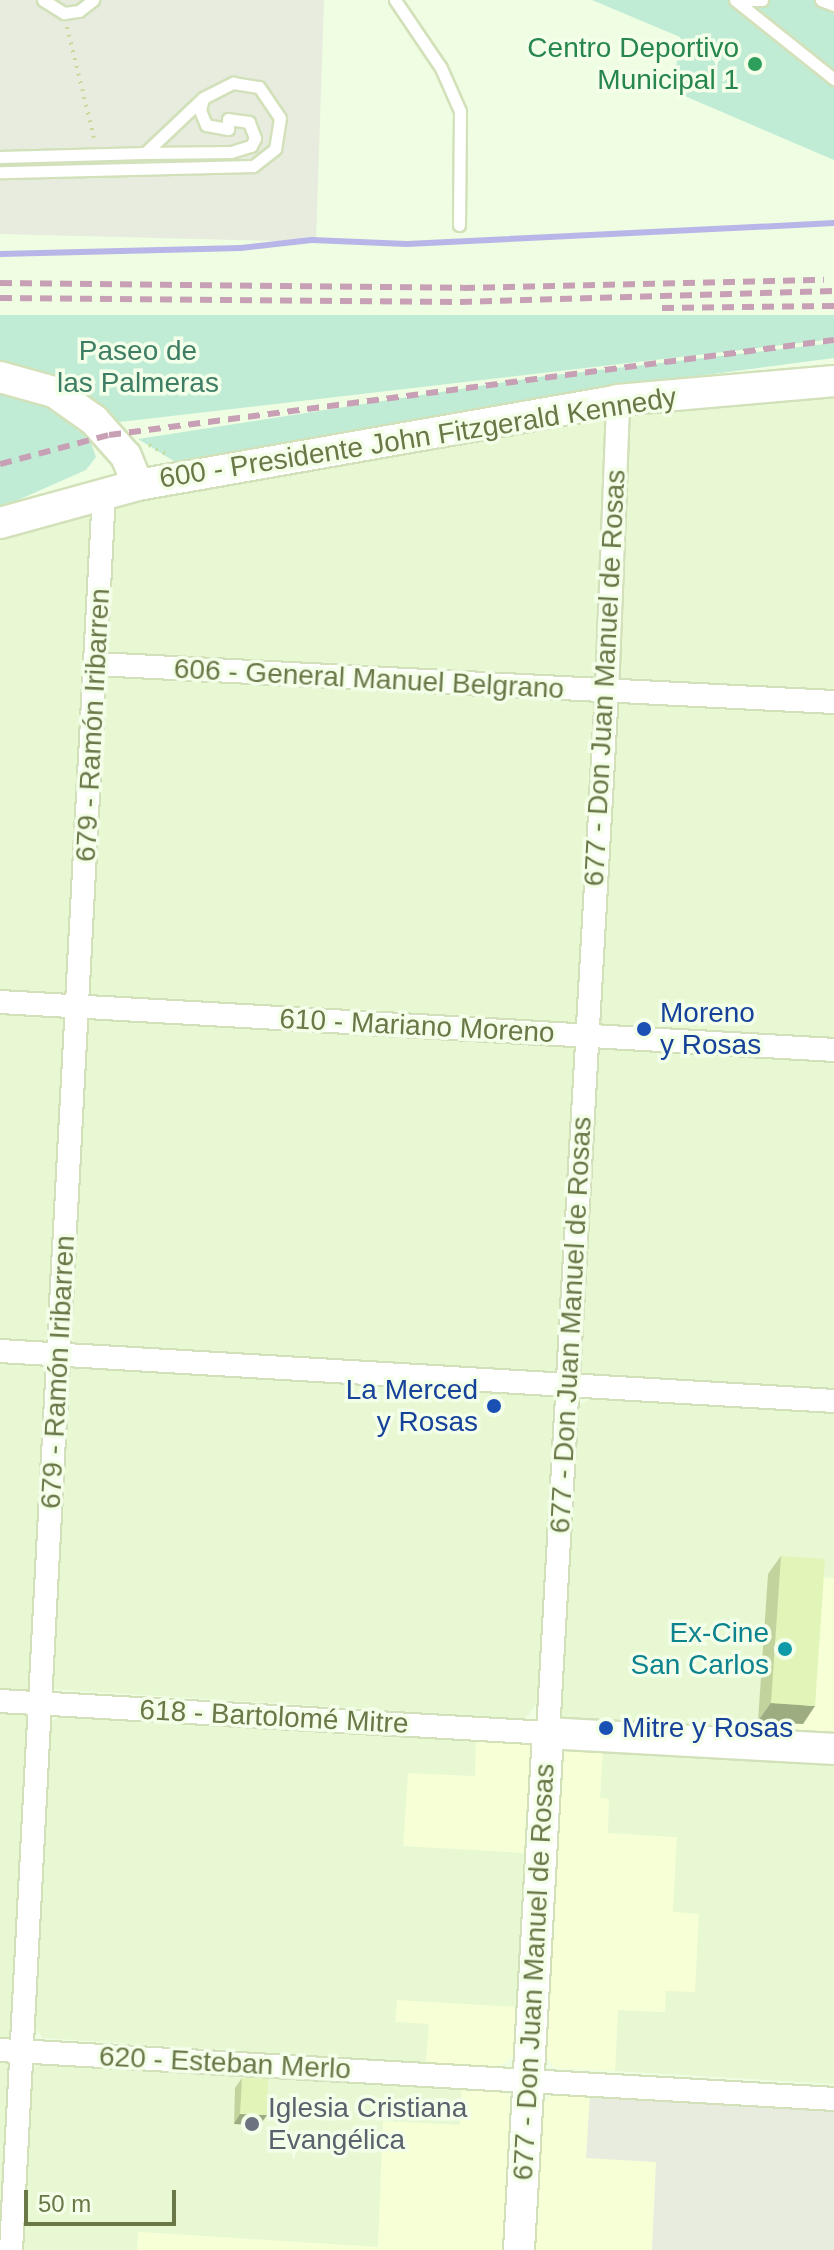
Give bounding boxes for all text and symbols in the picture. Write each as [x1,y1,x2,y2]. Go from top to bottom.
place label: Centro Deportivo Municipal 1 [527,31,739,97]
marker: Centro Deportivo Municipal 1 [746,55,764,73]
park label: Paseo de las Palmeras [57,334,219,400]
street label: 600 - Presidente John Fitzgerald Kennedy [157,380,679,496]
street label: 677 - Don Juan Manuel de Rosas [577,469,633,887]
street label: 679 - Ramón Iribarren [69,587,117,863]
street label: 606 - General Manuel Belgrano [173,652,565,706]
place label: Moreno y Rosas [660,996,761,1062]
street label: 610 - Mariano Moreno [279,1002,555,1050]
marker: Moreno y Rosas [635,1020,653,1038]
street label: 677 - Don Juan Manuel de Rosas [543,1116,599,1534]
street label: 679 - Ramón Iribarren [34,1234,82,1510]
place label: La Merced y Rosas [346,1373,478,1439]
marker: La Merced y Rosas [485,1397,503,1415]
place label: Ex-Cine San Carlos [630,1616,769,1682]
marker: Ex-Cine San Carlos [776,1640,794,1658]
street label: 618 - Bartolomé Mitre [139,1693,409,1741]
place label: Mitre y Rosas [622,1711,793,1745]
marker: Mitre y Rosas [597,1719,615,1737]
street label: 677 - Don Juan Manuel de Rosas [506,1763,562,2181]
street label: 620 - Esteban Merlo [98,2040,352,2086]
place label: Iglesia Cristiana Evangélica [268,2091,467,2157]
marker: Iglesia Cristiana Evangélica [243,2115,261,2133]
scale bar [28,2174,180,2224]
text: 50 m [38,2190,91,2217]

